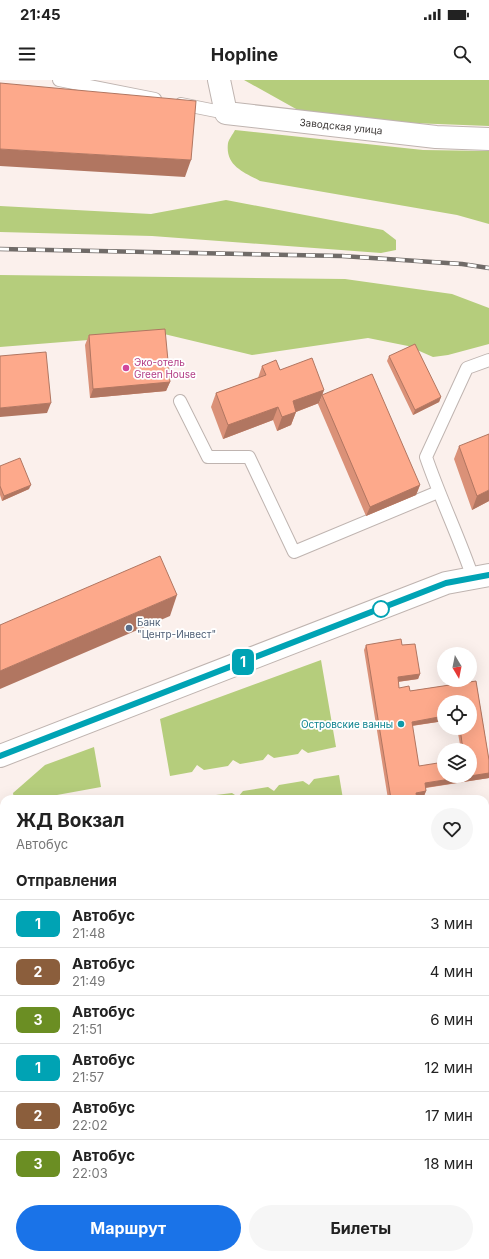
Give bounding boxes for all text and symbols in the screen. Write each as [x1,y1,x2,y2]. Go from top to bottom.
text: 21:45 [20,5,61,24]
icon: menu [16,43,38,65]
icon: search [451,43,473,65]
text: Hopline [211,44,278,65]
street label: Заводская улица [299,116,383,136]
place label: Эко-отель Green House [134,356,196,380]
marker: Эко-отель Green House [121,363,131,373]
unlabelled marker [372,600,390,618]
place label: Банк "Центр-Инвест" [137,616,216,640]
marker: Банк "Центр-Инвест" [124,623,134,633]
north arrow [437,647,477,687]
map controls [437,647,477,783]
line badge: 1 [230,649,256,675]
text: 1 [240,653,246,670]
button: locate [437,695,477,735]
place label: Островские ванны [301,718,393,730]
marker: Островские ванны [396,719,406,729]
button: layers [437,743,477,783]
button: heart [431,808,473,850]
text: ЖД Вокзал [16,809,125,832]
text: Автобус [16,836,68,852]
text: Отправления [16,871,117,890]
text: Автобус [72,906,135,925]
text: 3 мин [430,914,473,933]
text: 1 [35,915,41,932]
text: 21:48 [72,925,105,941]
text: Автобус [72,954,135,973]
text: 4 мин [430,962,473,981]
text: 2 [34,963,42,980]
text: 21:49 [72,973,105,989]
text: Автобус [72,1002,135,1021]
text: 6 мин [430,1010,473,1029]
text: 3 [33,1011,43,1028]
text: 21:51 [72,1021,102,1037]
text: Автобус [72,1050,135,1069]
text: 12 мин [424,1058,473,1077]
text: 1 [35,1059,41,1076]
text: 21:57 [72,1069,104,1085]
text: Автобус [72,1098,135,1117]
text: 17 мин [425,1106,473,1125]
text: 2 [34,1107,42,1124]
text: 22:02 [72,1117,108,1133]
text: Автобус [72,1146,135,1165]
text: 18 мин [424,1154,473,1173]
text: 3 [33,1155,43,1172]
text: 22:03 [72,1165,108,1181]
button: Маршрут [16,1205,241,1251]
button: Билеты [249,1205,473,1251]

